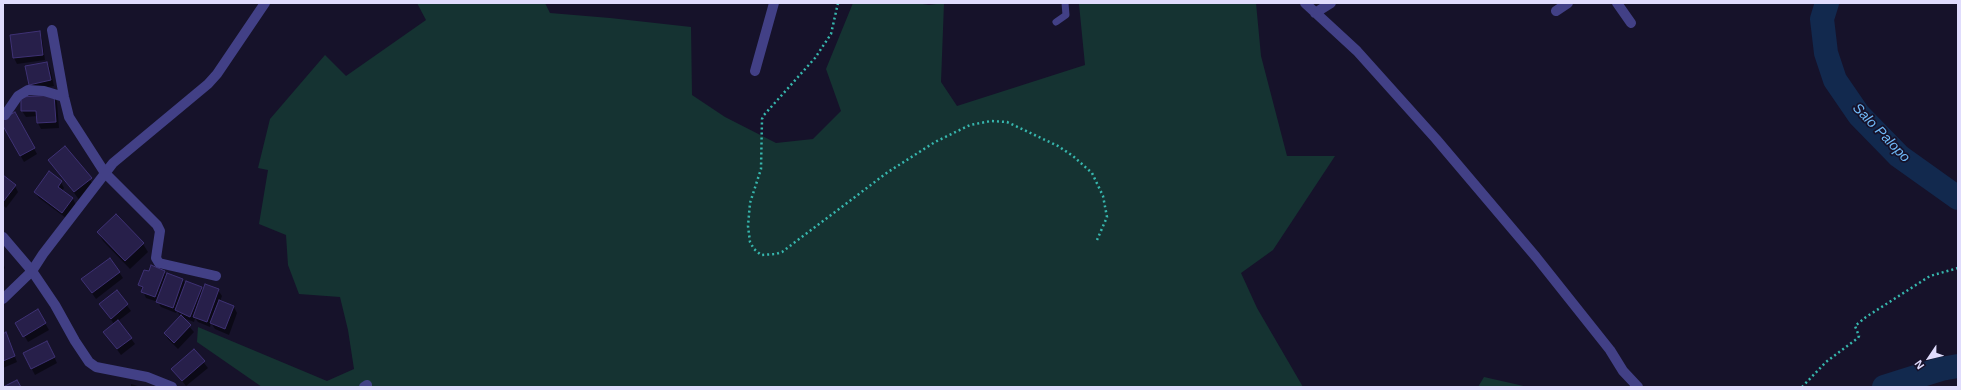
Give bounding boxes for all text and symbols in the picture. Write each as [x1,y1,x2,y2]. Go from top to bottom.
water label: Salo Palopo [1849,100,1913,166]
north arrow [1909,338,1949,378]
text: N [1912,358,1926,372]

